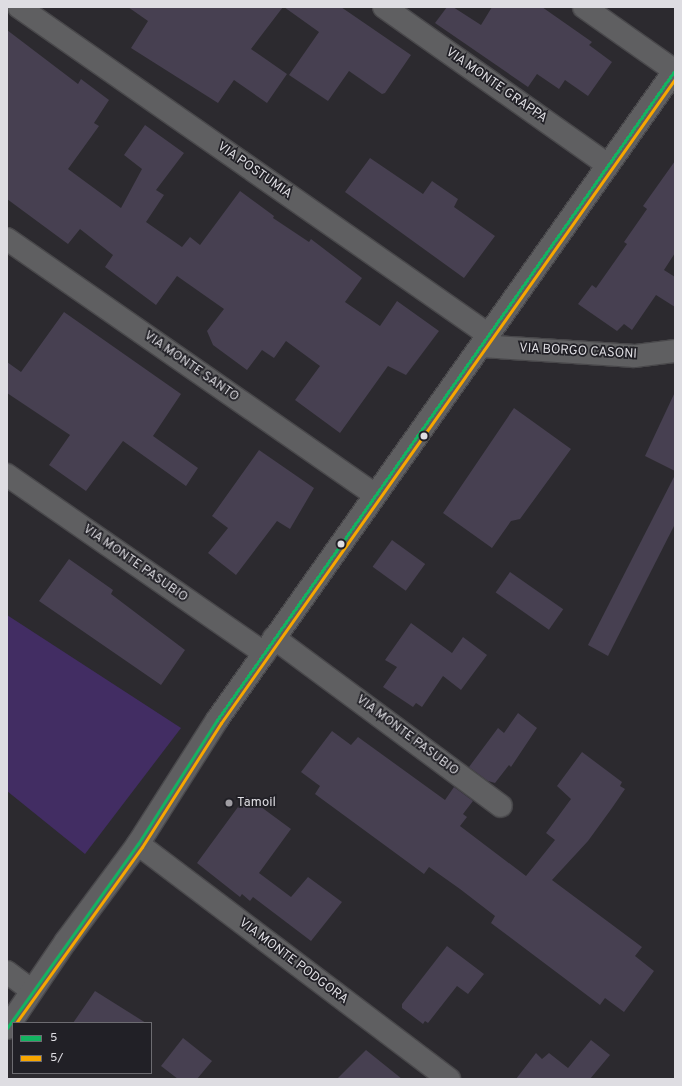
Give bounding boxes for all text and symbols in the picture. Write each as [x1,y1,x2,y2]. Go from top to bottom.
street label: VIA MONTE GRAPPA [442,45,550,127]
street label: VIA POSTUMIA [213,139,295,203]
street label: VIA MONTE SANTO [140,328,242,406]
street label: VIA BORGO CASONI [518,341,638,363]
unlabelled marker [419,431,429,441]
street label: VIA MONTE PASUBIO [79,522,191,606]
unlabelled marker [336,539,346,549]
street label: VIA MONTE PASUBIO [352,692,462,780]
place label: Tamoil [237,795,276,811]
marker: Tamoil [224,798,234,808]
street label: VIA MONTE PODGORA [235,916,351,1008]
legend [12,1022,152,1074]
text: 5 [50,1030,57,1046]
text: 5/ [50,1050,63,1066]

